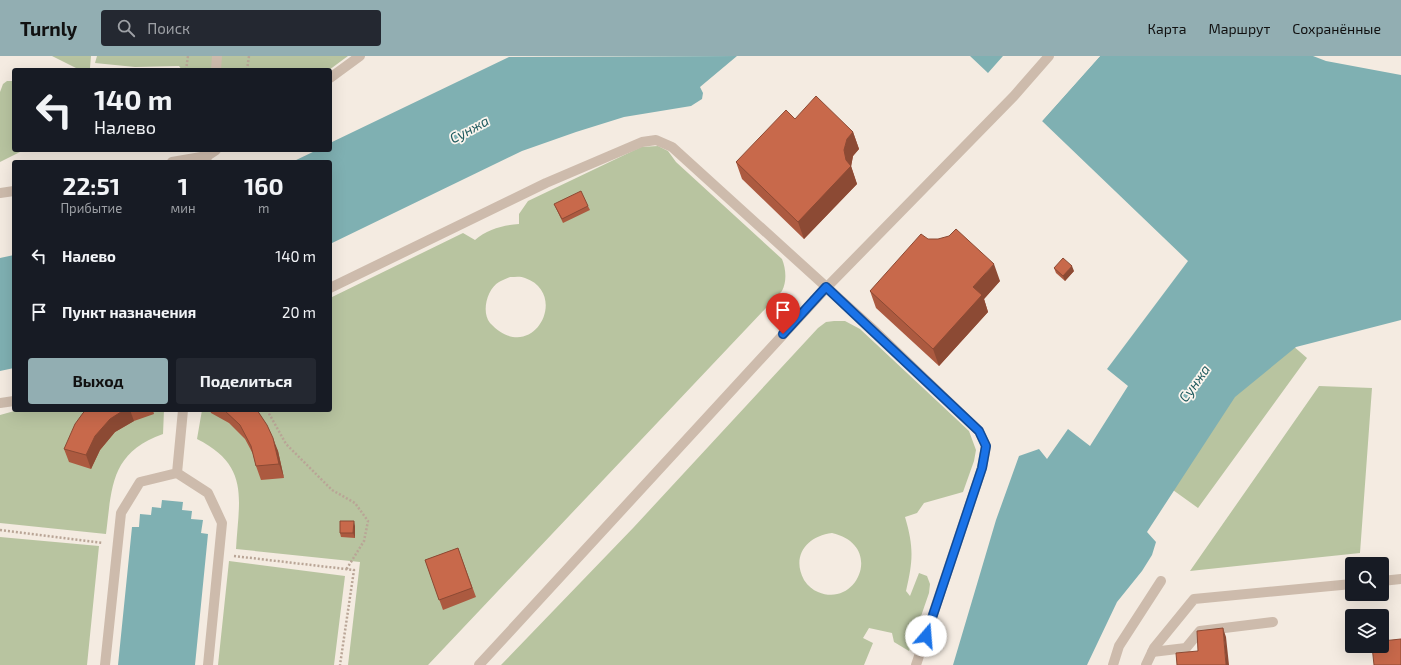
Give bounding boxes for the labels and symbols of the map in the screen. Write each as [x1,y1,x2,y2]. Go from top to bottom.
water label: Сунжа [446,112,492,146]
pin [766,293,800,334]
water label: Сунжа [1175,361,1213,405]
position arrow [905,615,947,657]

